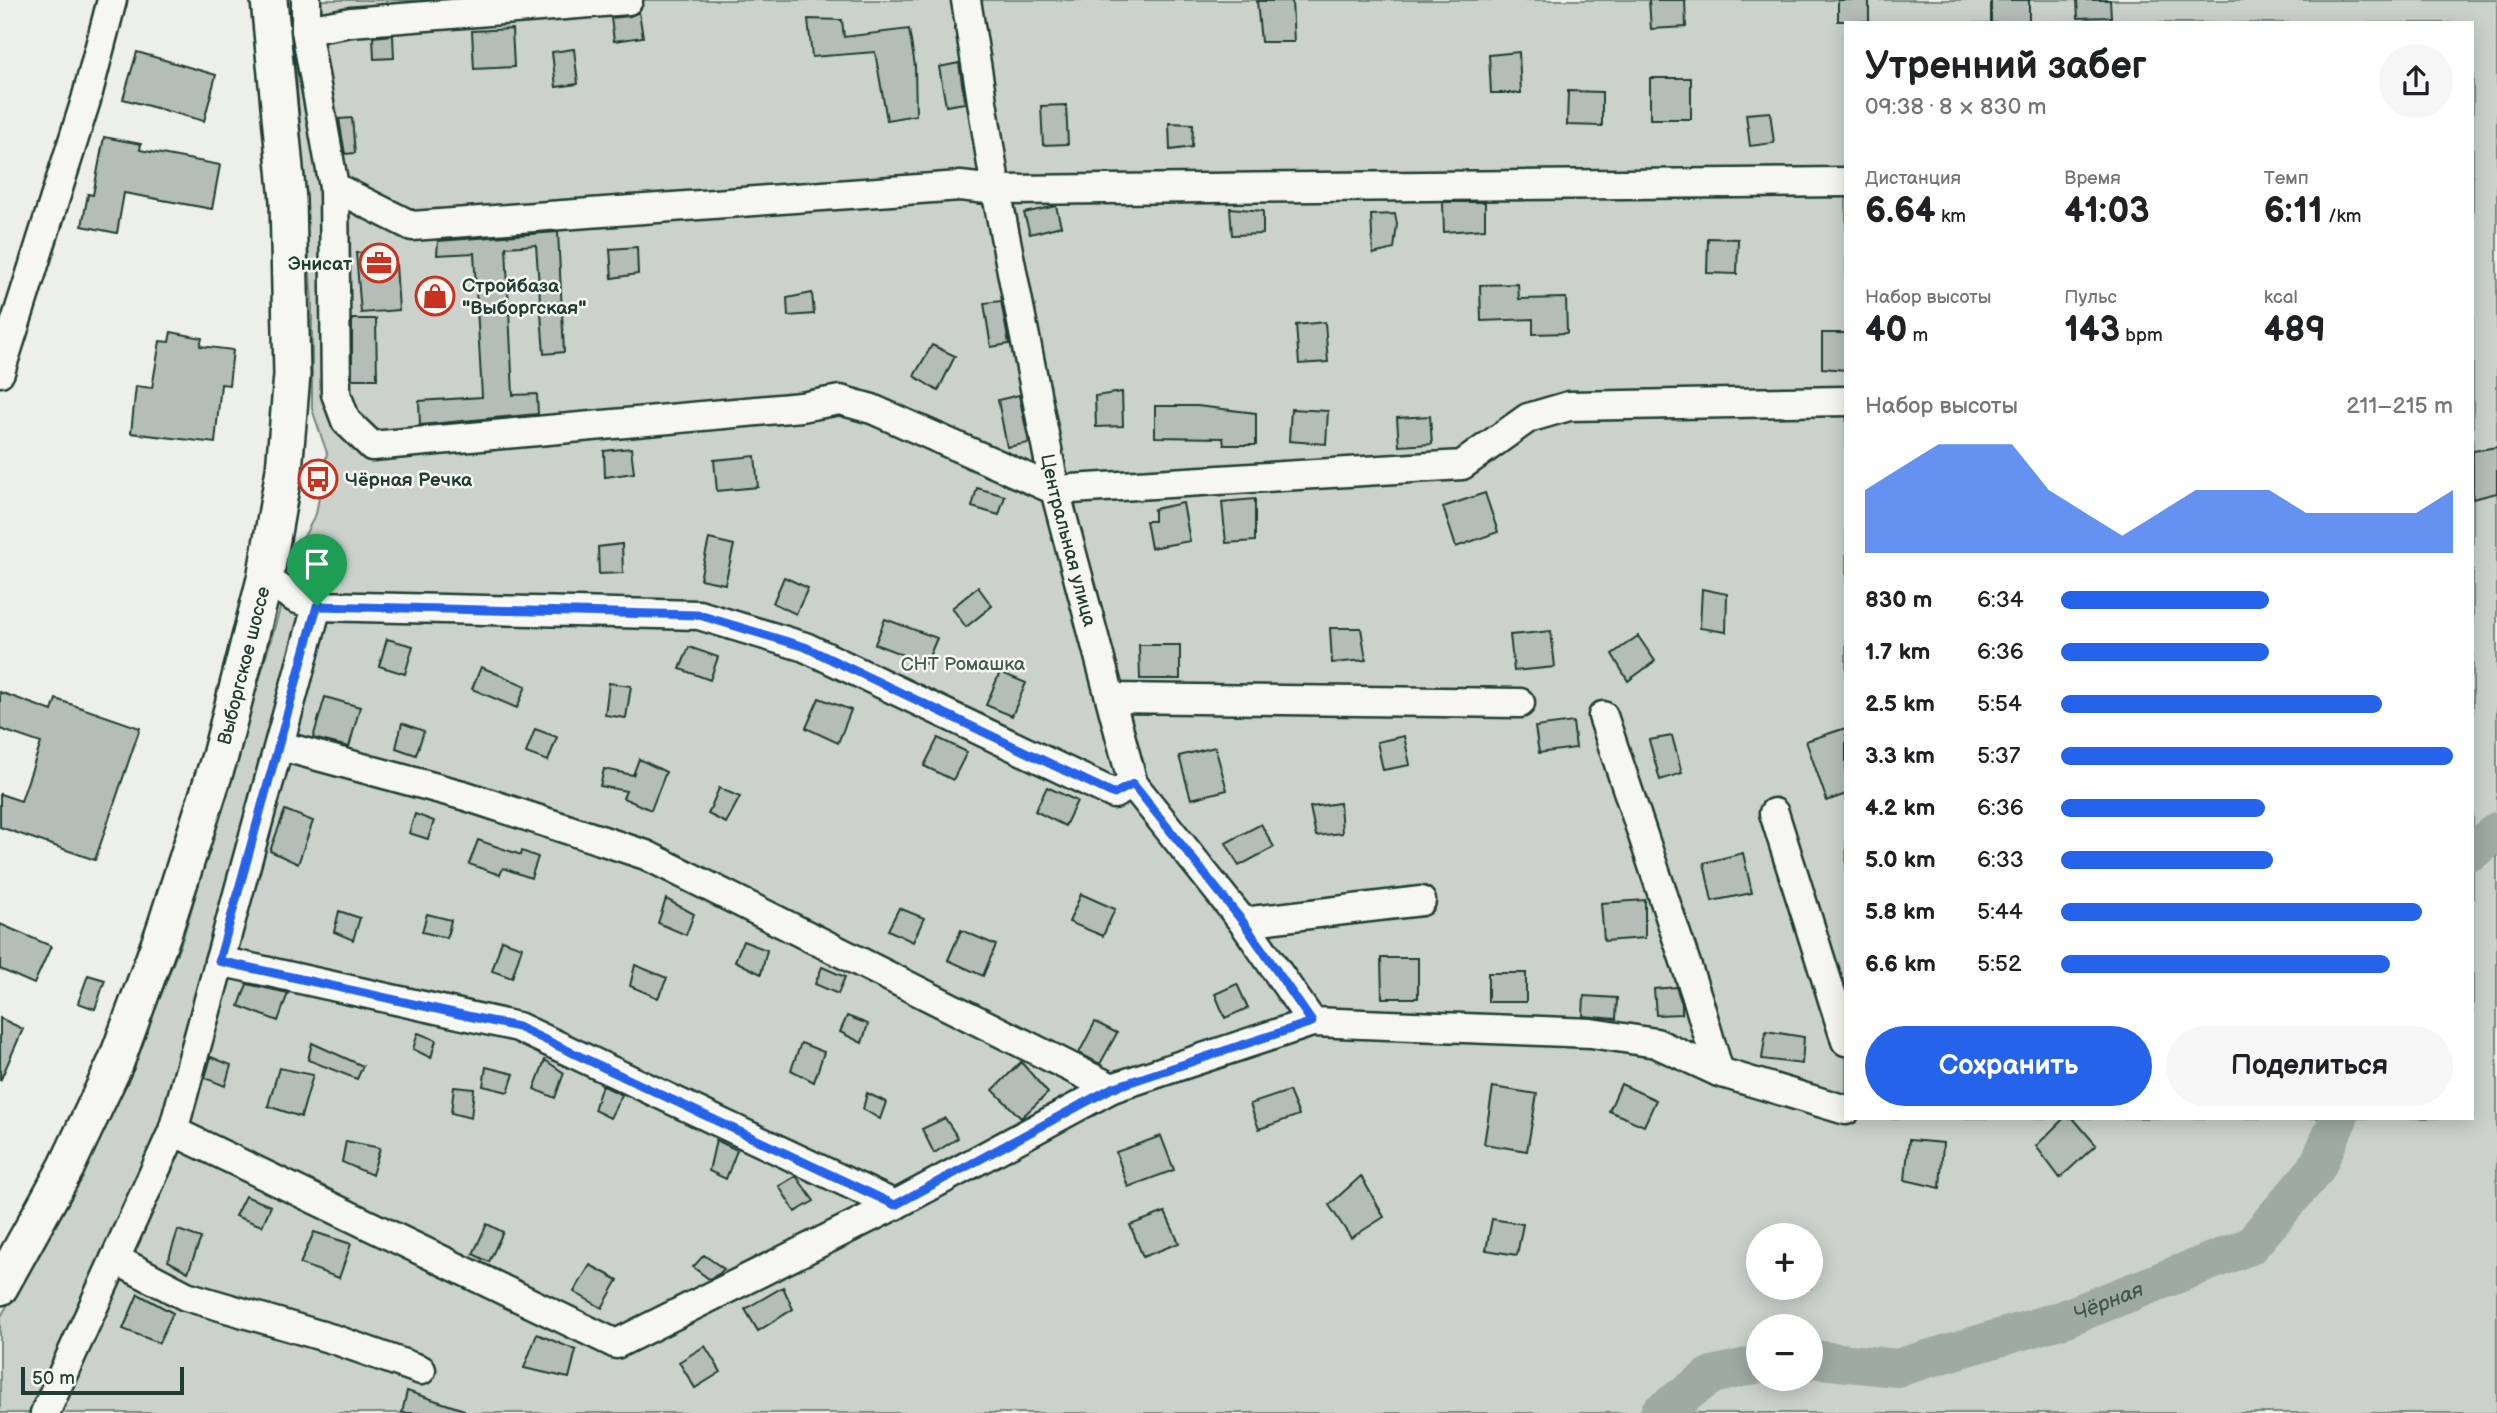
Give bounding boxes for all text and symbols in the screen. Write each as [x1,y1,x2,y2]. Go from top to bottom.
text: Утренний забег [1865,44,2147,89]
button: share [2379,44,2453,118]
text: 09:38 · 8 × 830 m [1865,93,2046,121]
text: Дистанция [1865,167,1961,190]
text: Время [2064,167,2121,190]
text: Темп [2264,167,2309,190]
text: 6.64 [1865,190,1936,233]
text: 41:03 [2064,190,2150,233]
text: 6:11 [2264,190,2323,233]
text: km [1936,205,1966,228]
text: /km [2323,205,2362,228]
office icon: Энисат [358,242,400,284]
place label: Энисат [288,253,352,276]
shop icon: Стройбаза "Выборгская" [414,275,456,317]
place label: Стройбаза "Выборгская" [462,275,587,320]
text: Набор высоты [1865,286,1991,309]
text: Пульс [2064,286,2117,309]
text: kcal [2264,286,2298,309]
text: 40 [1865,309,1907,352]
text: 143 [2064,309,2120,352]
text: 489 [2264,309,2326,352]
text: m [1907,324,1928,347]
text: bpm [2120,324,2163,347]
text: Набор высоты [1865,392,2018,420]
text: 211–215 m [2346,392,2453,420]
street label: Центральная улица [1035,452,1101,629]
bus stop icon: Чёрная Речка [297,458,339,500]
place label: Чёрная Речка [345,469,473,492]
pin [287,534,347,606]
icon: arrive [298,545,336,583]
street label: Выборгское шоссе [213,584,276,747]
text: 830 m [1865,586,1932,614]
text: 6:34 [1977,586,2024,614]
text: 1.7 km [1865,638,1930,666]
text: 6:36 [1977,638,2024,666]
park label: СНТ Ромашка [901,653,1025,676]
text: 2.5 km [1865,690,1935,718]
text: 5:54 [1977,690,2022,718]
text: 3.3 km [1865,742,1935,770]
text: 5:37 [1977,742,2020,770]
text: 4.2 km [1865,794,1935,822]
text: 6:36 [1977,794,2024,822]
text: 5.0 km [1865,846,1936,874]
text: 6:33 [1977,846,2024,874]
text: 5.8 km [1865,898,1935,926]
text: 5:44 [1977,898,2023,926]
text: 6.6 km [1865,950,1936,978]
text: 5:52 [1977,950,2022,978]
button: Сохранить [1865,1026,2152,1106]
button: Поделиться [2166,1026,2453,1106]
map controls [1746,1223,1823,1391]
button: + [1746,1223,1823,1300]
water label: Чёрная [2070,1277,2147,1327]
button: − [1746,1314,1823,1391]
scale bar [21,1364,184,1396]
text: 50 m [32,1367,75,1390]

